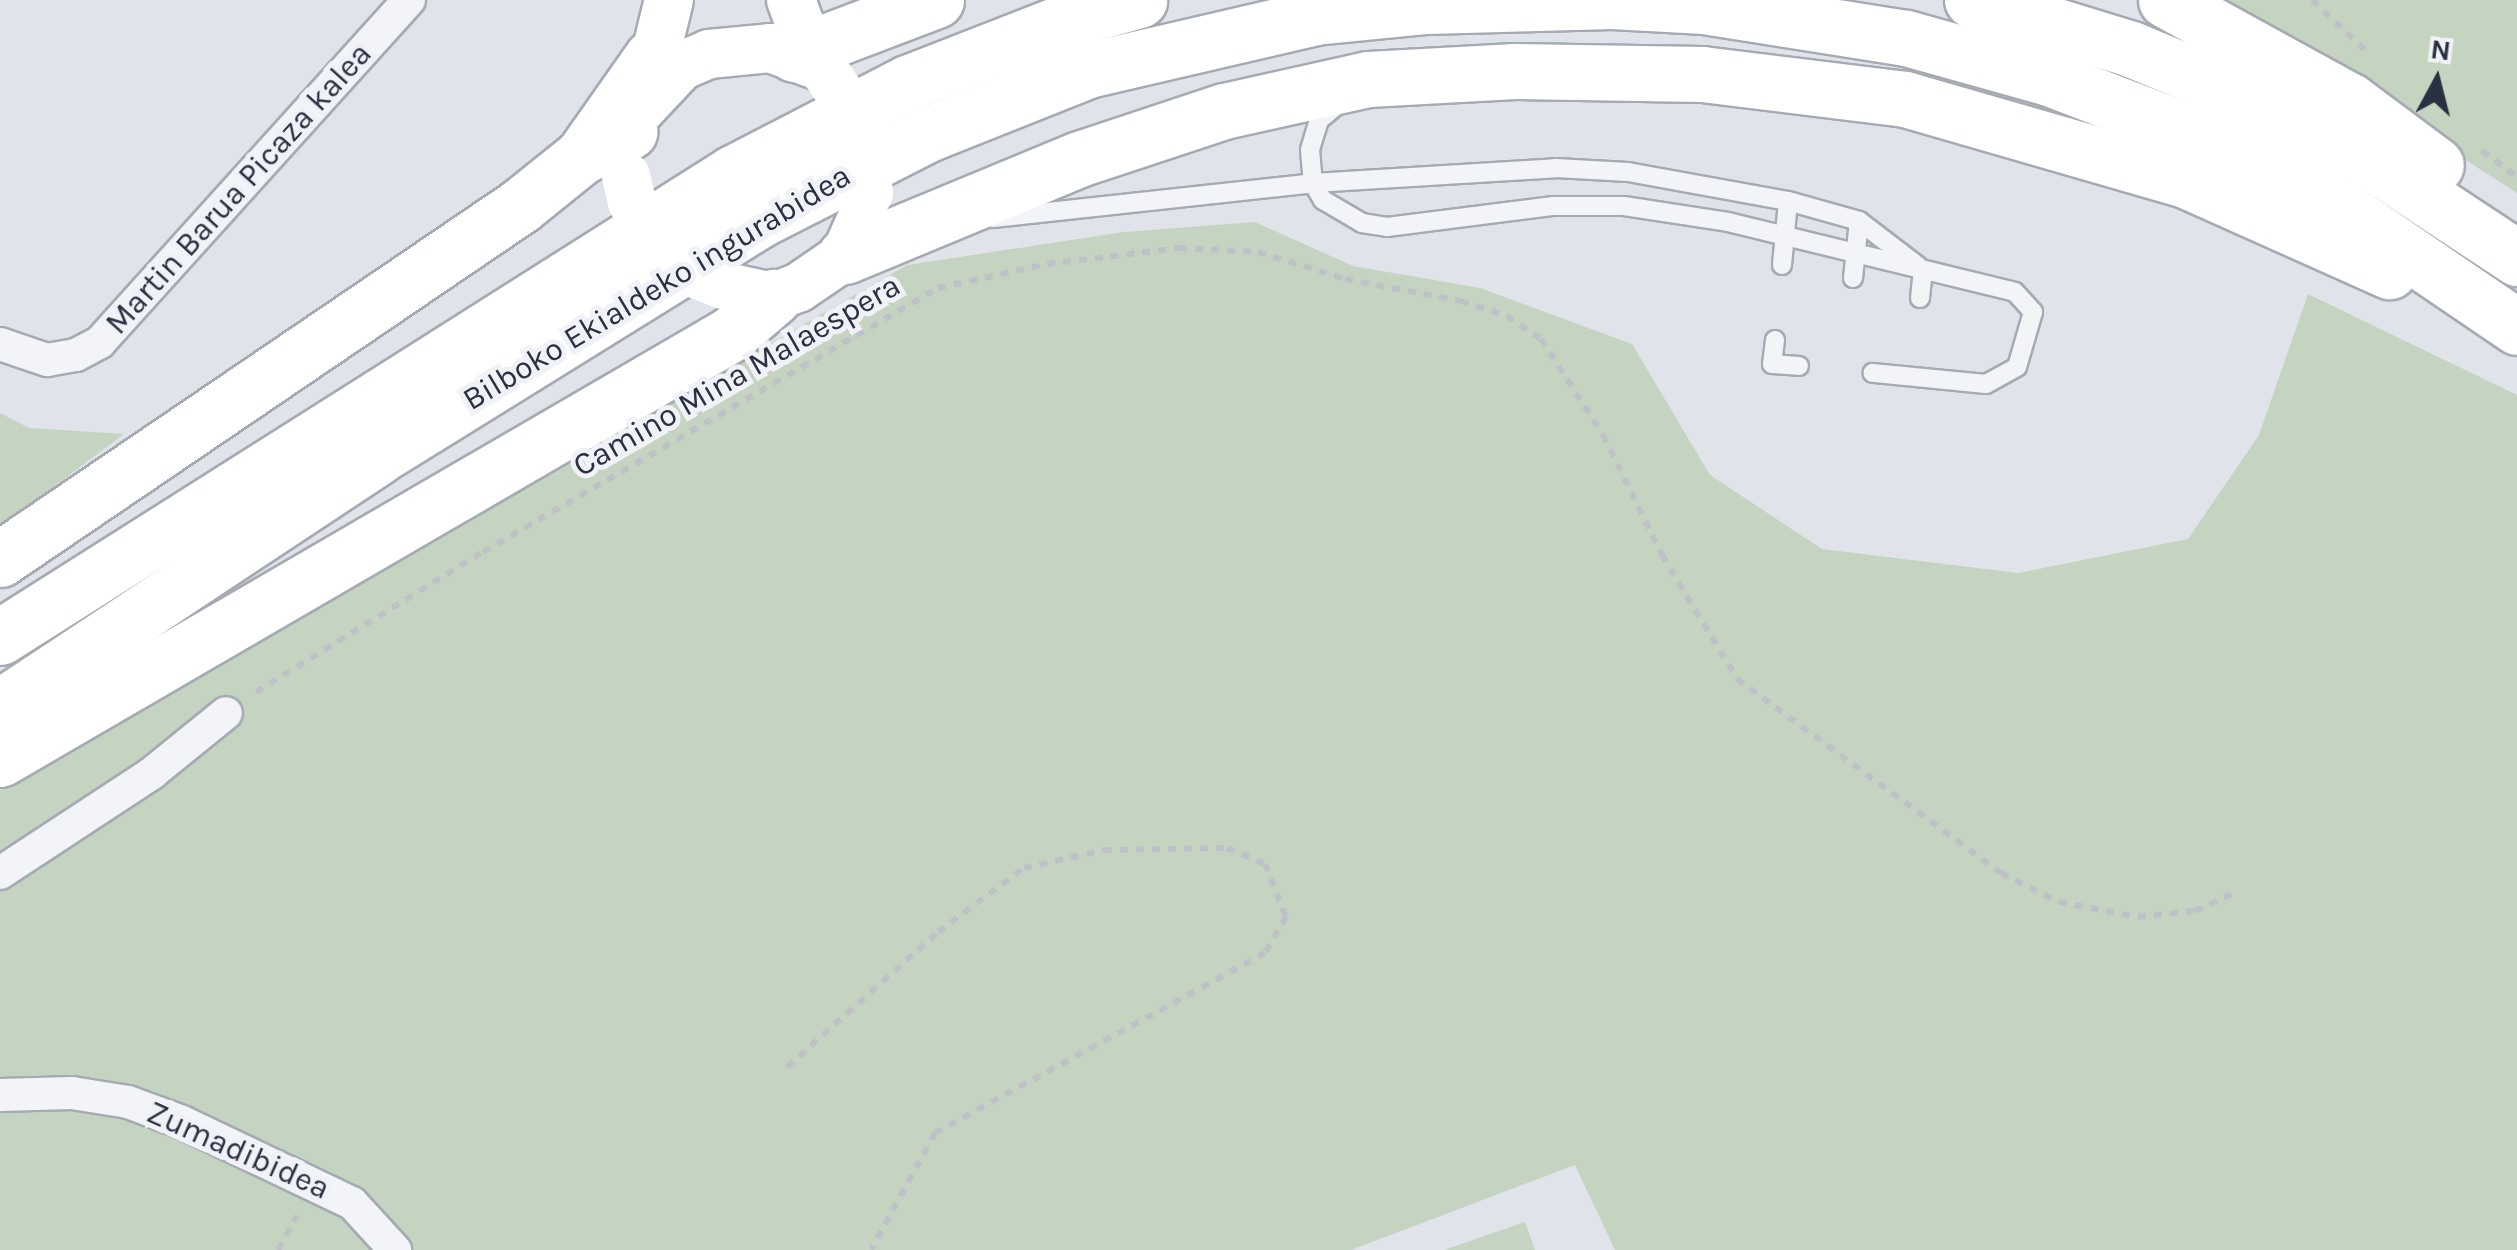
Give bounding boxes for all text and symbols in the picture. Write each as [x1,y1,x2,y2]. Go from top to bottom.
north arrow [2387,30,2487,130]
text: N [2429,32,2453,67]
street label: Martin Barua Picaza kalea [98,35,380,343]
street label: Bilboko Ekialdeko ingurabidea [456,157,858,419]
street label: Camino Mina Malaespera [567,267,907,485]
street label: Zumadibidea [141,1094,335,1208]

